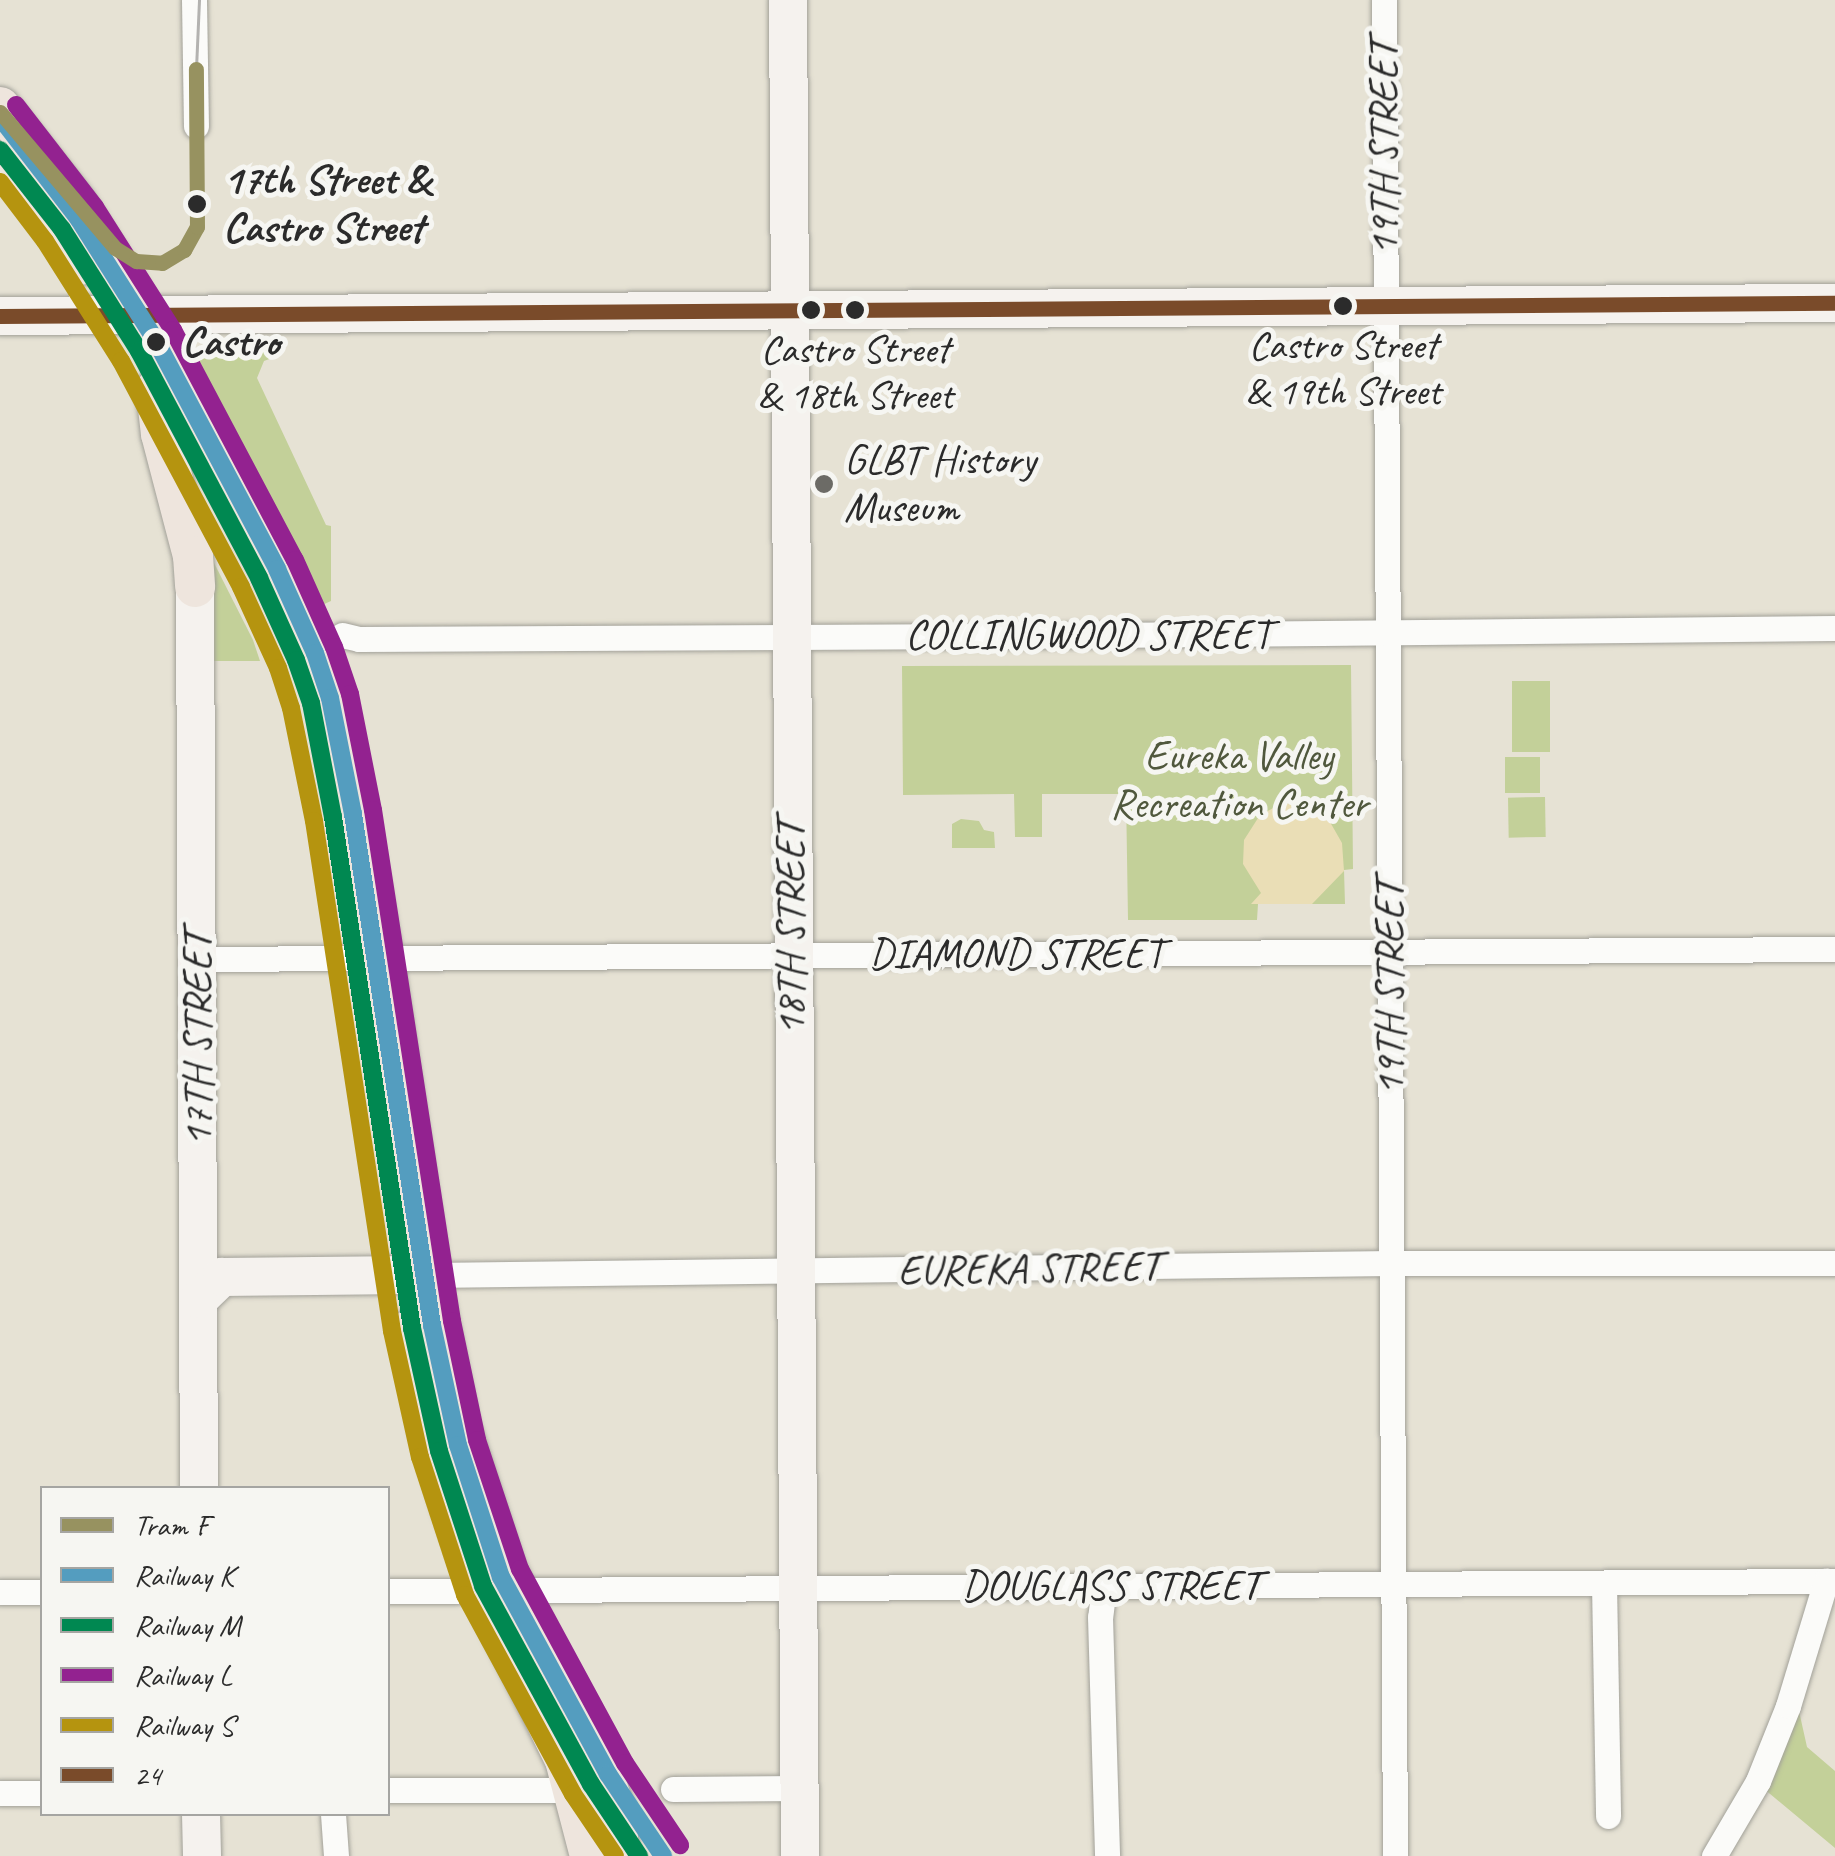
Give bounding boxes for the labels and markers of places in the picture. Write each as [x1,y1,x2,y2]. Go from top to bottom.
place label: 17th Street & Castro Street [223,155,431,254]
marker: 17th Street & Castro Street [180,187,214,221]
marker: Castro Street & 19th Street [1333,296,1353,316]
unlabelled marker [801,300,821,320]
marker: Castro Street & 18th Street [845,300,865,320]
place label: Castro [182,317,280,367]
place label: Castro Street & 19th Street [1245,321,1441,415]
marker: Castro [139,325,173,359]
place label: Castro Street & 18th Street [757,325,953,419]
place label: GLBT History Museum [844,435,1036,534]
marker: GLBT History Museum [813,473,835,495]

